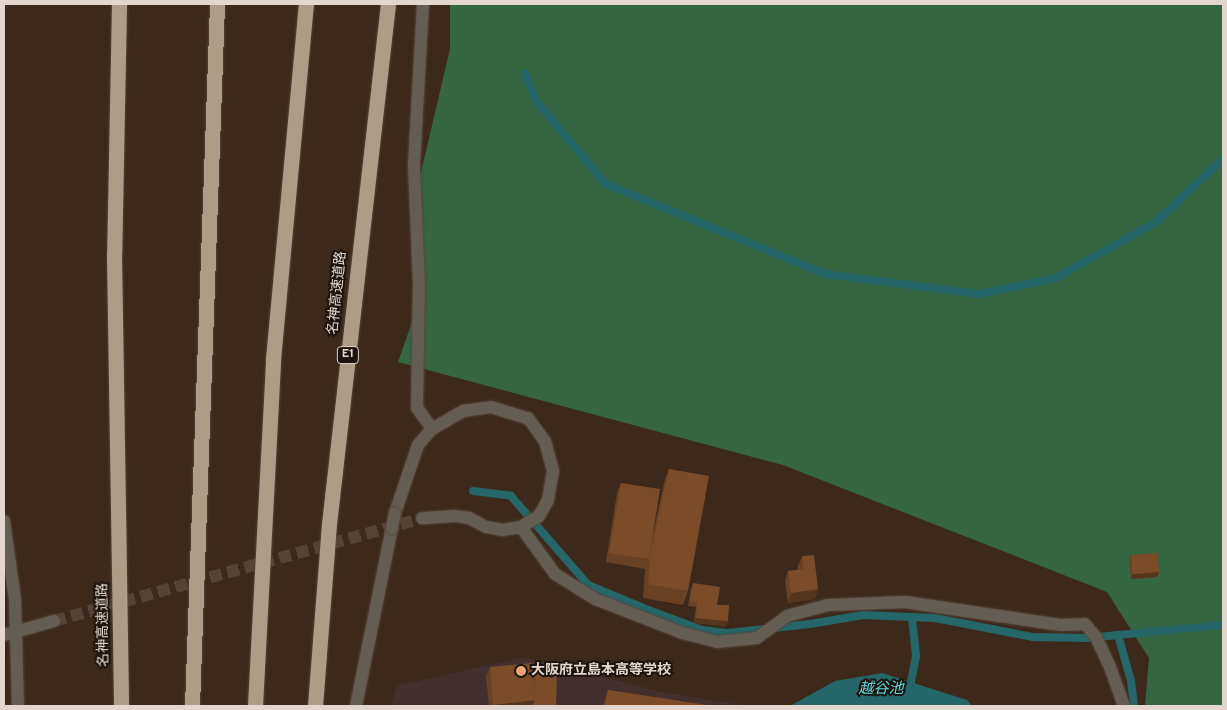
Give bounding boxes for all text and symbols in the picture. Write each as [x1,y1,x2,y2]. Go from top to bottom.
street label: 名神高速道路 [325,250,351,336]
road number: E1 [337,346,359,364]
street label: 名神高速道路 [95,583,113,667]
place label: 大阪府立島本高等学校 [531,663,671,679]
marker: 大阪府立島本高等学校 [515,665,527,677]
water label: 越谷池 [859,681,903,699]

